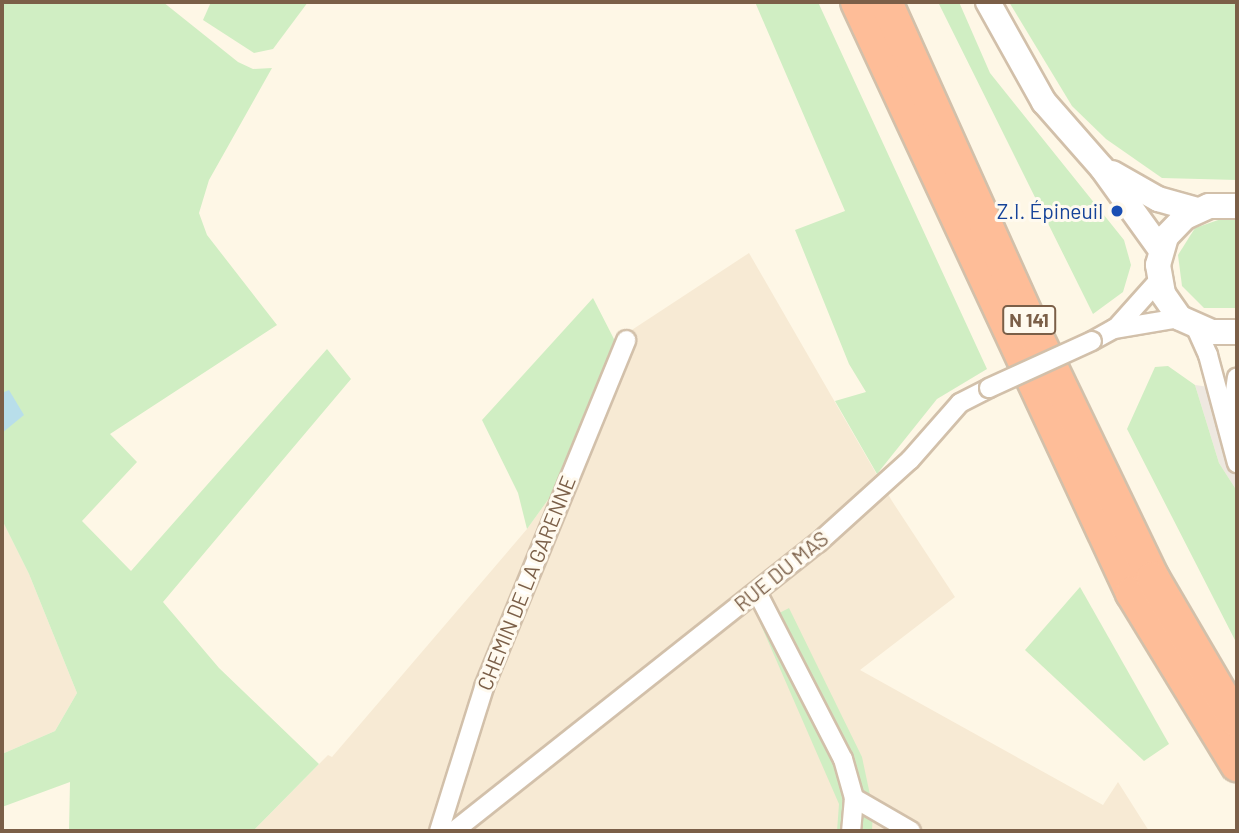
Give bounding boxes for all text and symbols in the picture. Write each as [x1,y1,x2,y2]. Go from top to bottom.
place label: Z.I. Épineuil [997,198,1103,224]
marker: Z.I. Épineuil [1109,203,1125,219]
road number: N 141 [1001,304,1057,336]
street label: CHEMIN DE LA GARENNE [471,472,581,694]
street label: RUE DU MAS [729,526,833,616]

